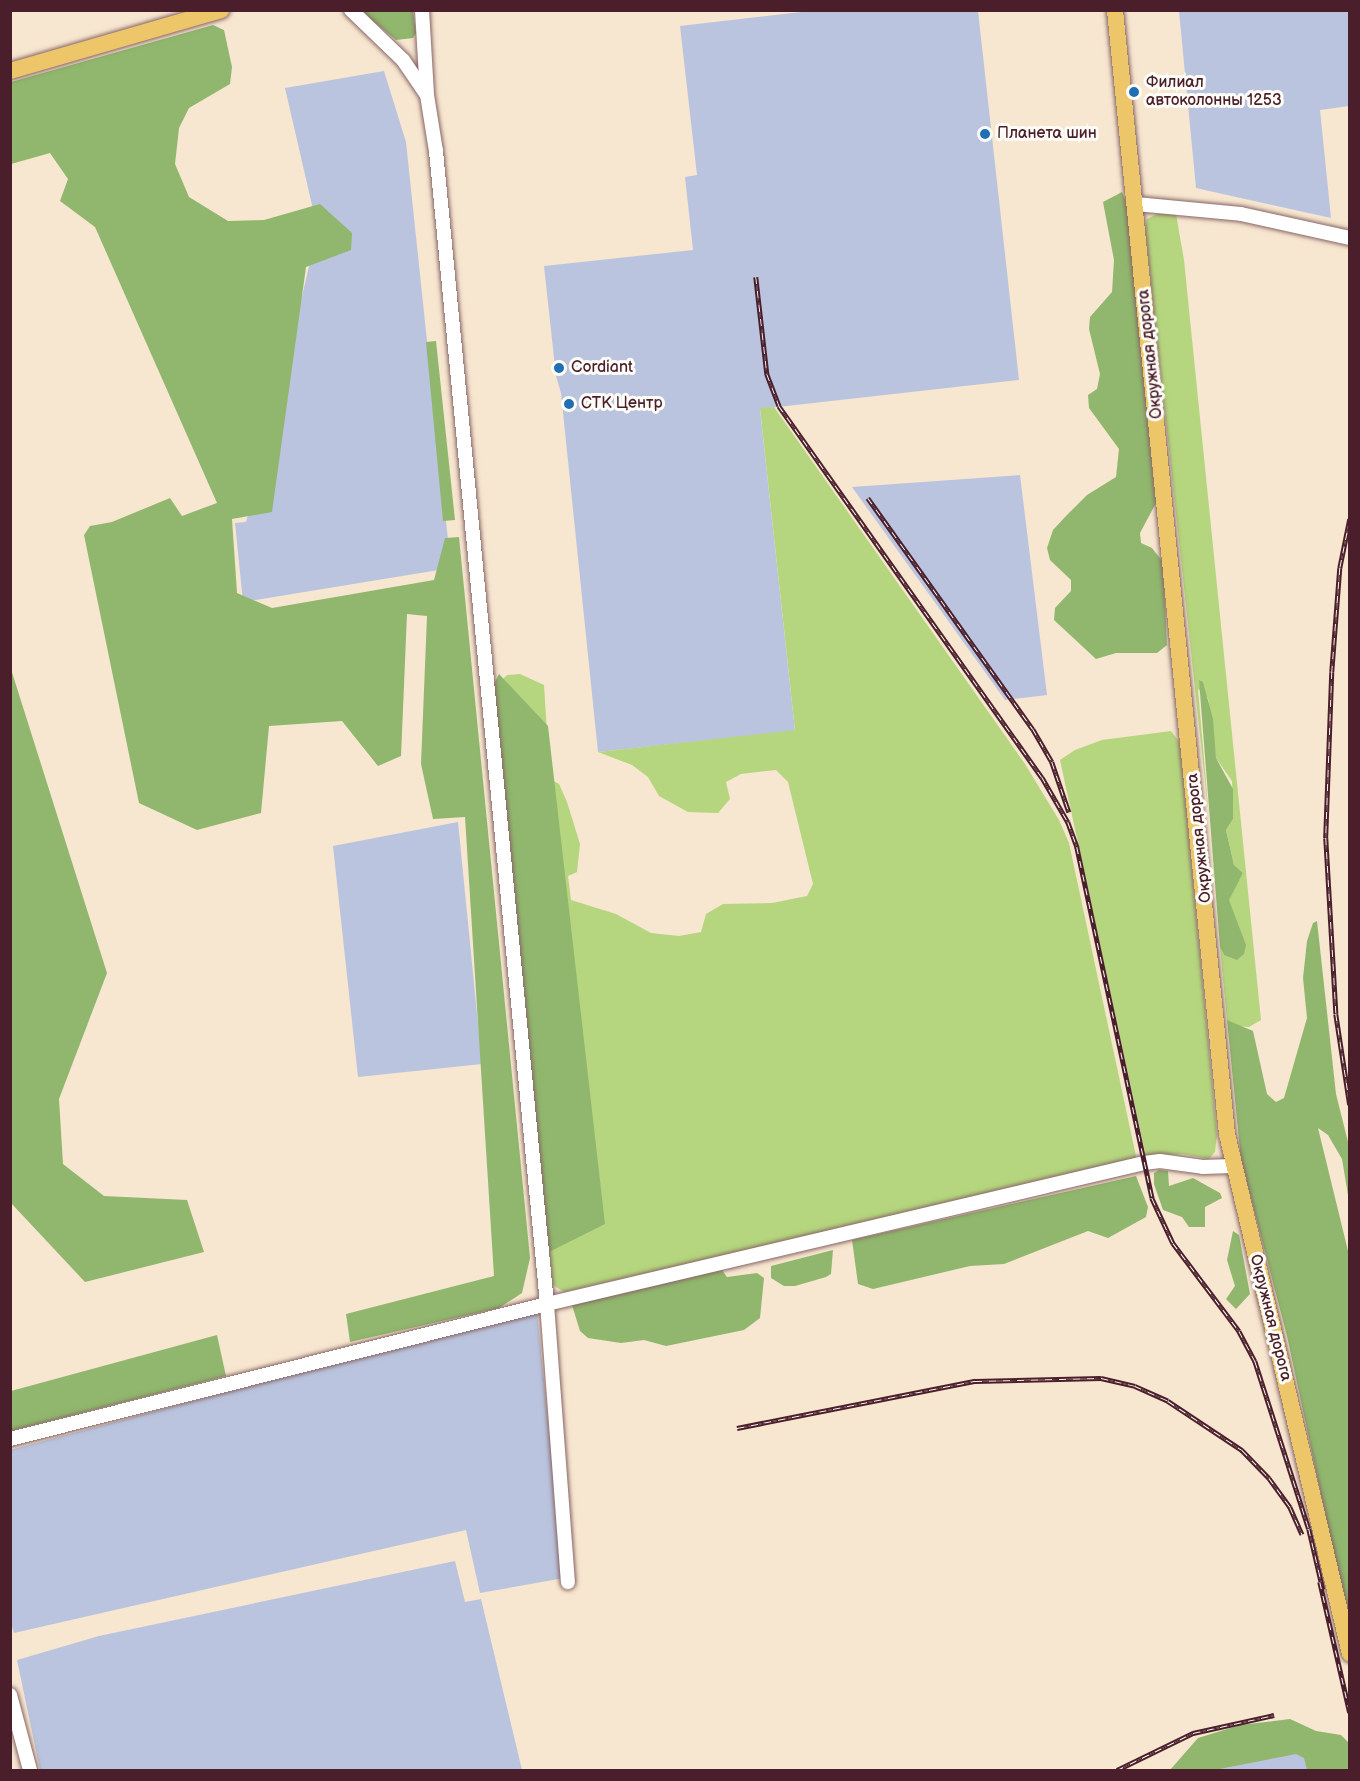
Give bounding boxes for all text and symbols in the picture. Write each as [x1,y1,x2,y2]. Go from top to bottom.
place label: Филиал автоколонны 1253 [1146,73,1282,111]
marker: Филиал автоколонны 1253 [1127,85,1141,99]
place label: Планета шин [997,124,1097,144]
marker: Планета шин [978,127,992,141]
street label: Окружная дорога [1135,288,1167,420]
place label: Cordiant [571,358,633,378]
marker: Cordiant [552,361,566,375]
place label: СТК Центр [581,394,662,414]
marker: СТК Центр [562,397,576,411]
street label: Окружная дорога [1184,772,1216,904]
street label: Окружная дорога [1245,1253,1295,1383]

